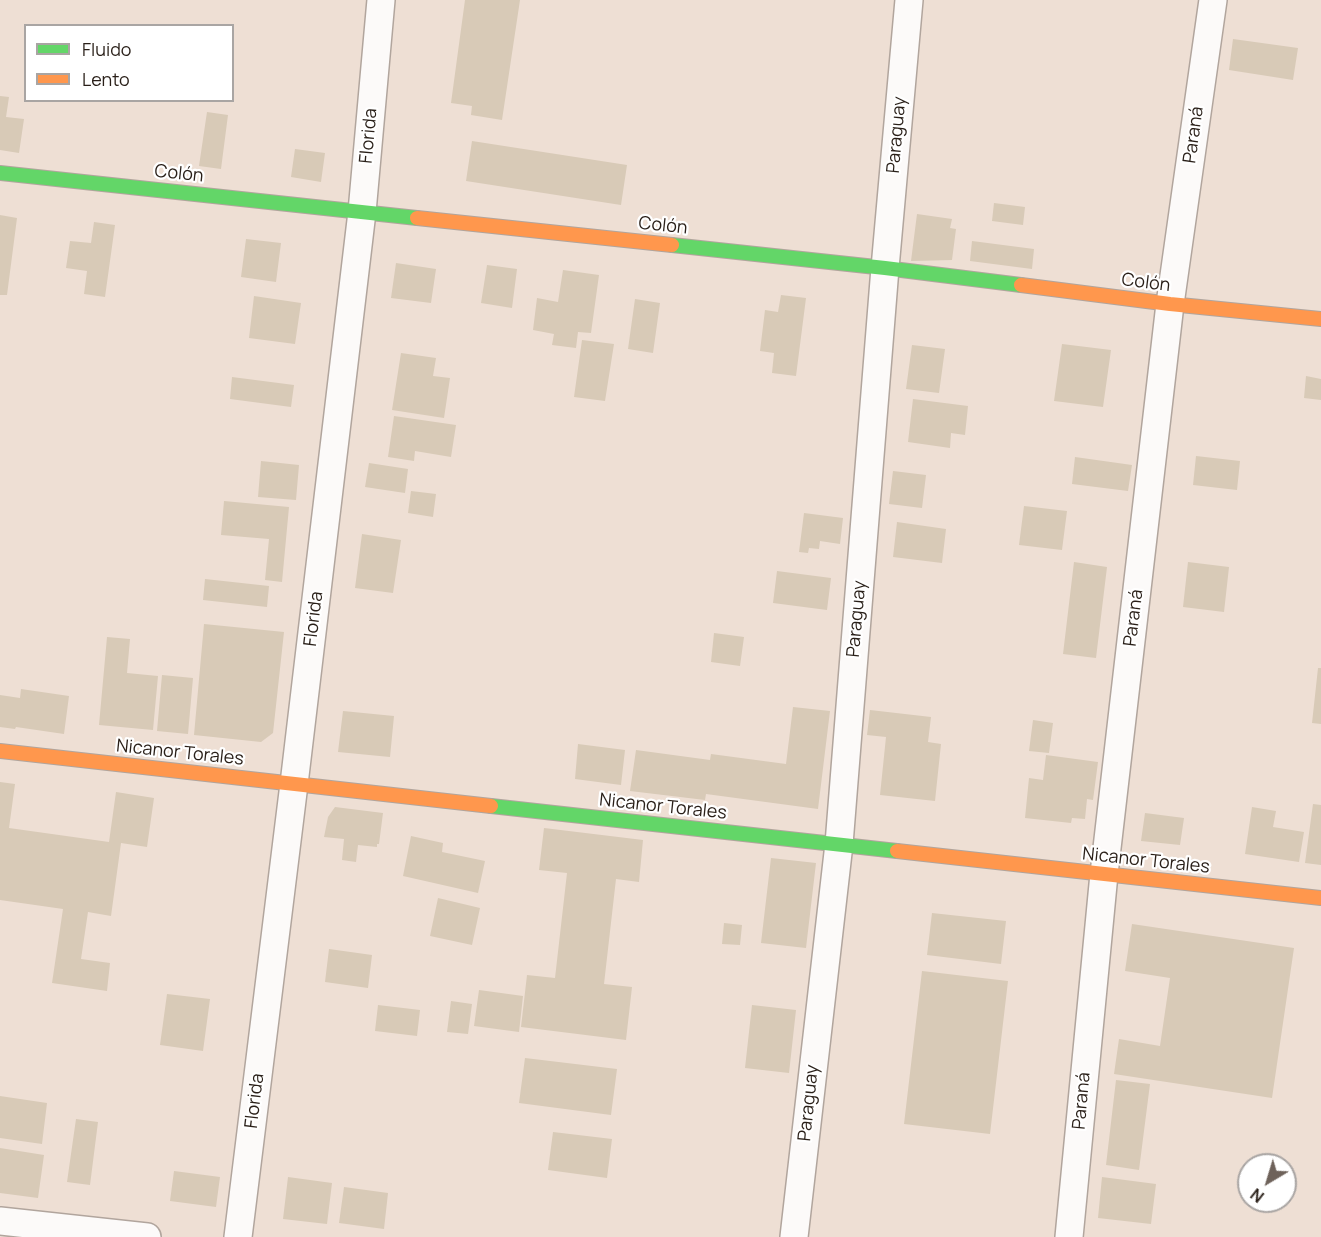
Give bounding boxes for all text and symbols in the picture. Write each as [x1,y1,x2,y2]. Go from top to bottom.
legend [24,24,234,102]
text: Fluido [82,37,131,61]
text: Lento [82,67,130,91]
street label: Paraguay [883,96,911,174]
street label: Paraná [1179,105,1209,165]
street label: Florida [356,108,382,164]
street label: Colón [153,161,205,187]
street label: Colón [637,213,689,239]
street label: Colón [1120,269,1172,297]
street label: Paraguay [843,580,871,658]
street label: Paraná [1120,588,1148,648]
street label: Florida [300,590,328,648]
street label: Nicanor Torales [115,736,245,770]
street label: Nicanor Torales [598,790,728,824]
street label: Nicanor Torales [1081,844,1211,878]
street label: Paraguay [794,1064,824,1142]
street label: Florida [241,1072,269,1130]
street label: Paraná [1069,1072,1095,1130]
north arrow [1237,1153,1297,1213]
text: N [1246,1183,1268,1208]

